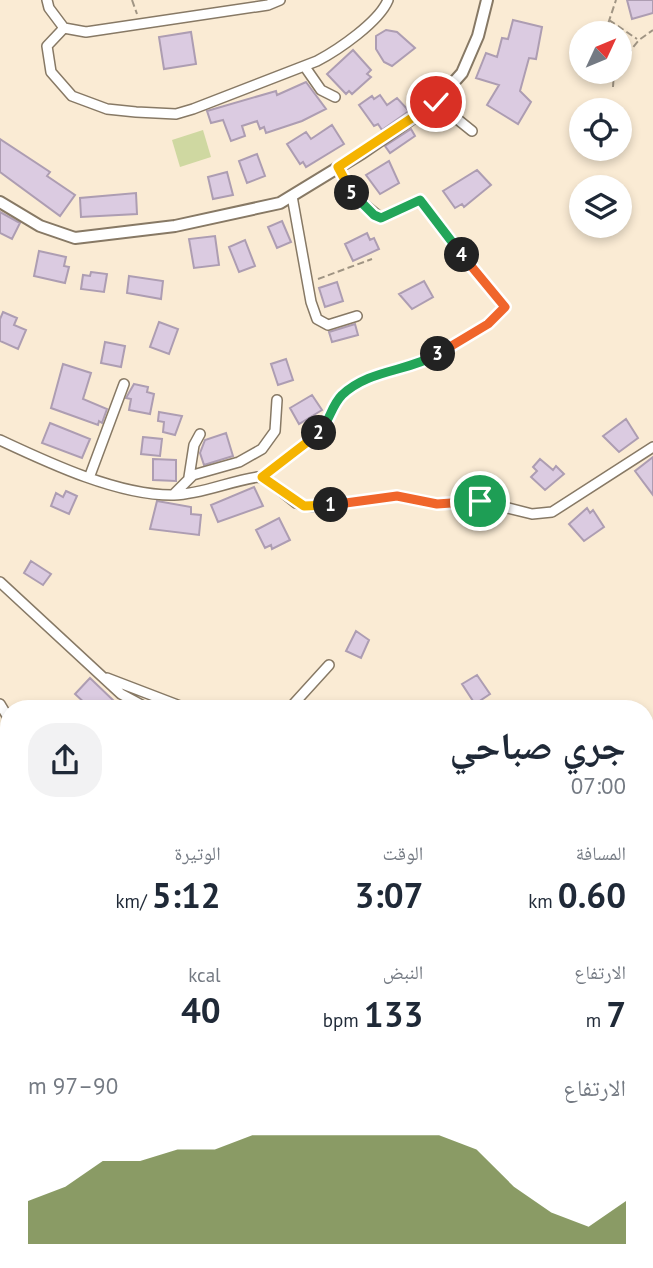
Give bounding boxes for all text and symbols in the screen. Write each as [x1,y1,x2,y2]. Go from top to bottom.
north arrow [569,21,632,84]
map controls [569,21,632,238]
pin [406,72,466,132]
icon: check [417,83,455,121]
button: locate [569,98,632,161]
button: layers [569,175,632,238]
pin: 5 [334,176,370,210]
text: 5 [346,180,357,204]
pin: 4 [444,238,480,272]
text: 4 [456,242,467,266]
pin: 3 [420,336,456,372]
text: 3 [432,341,443,365]
pin: 2 [302,416,336,450]
text: 2 [313,420,324,444]
pin [450,471,510,531]
icon: arrive [461,482,499,520]
pin: 1 [314,488,348,522]
text: 1 [325,492,336,516]
text: جري صباحي [449,720,626,769]
button: share [28,723,102,797]
text: 07:00 [571,771,626,800]
text: الوتيرة [174,841,221,865]
text: الوقت [382,841,423,865]
text: المسافة [576,841,626,865]
text: 5:12 [152,872,221,918]
text: 3:07 [354,872,423,918]
text: 0.60 [558,872,626,918]
text: /km [115,889,152,913]
text: km [528,889,558,913]
text: النبض [383,960,423,984]
text: الارتفاع [574,960,626,984]
text: kcal [188,963,221,987]
text: 40 [181,987,221,1033]
text: 133 [364,991,423,1037]
text: 7 [606,991,626,1037]
text: bpm [323,1008,364,1032]
text: m [586,1008,606,1032]
text: 90–97 m [28,1071,118,1100]
text: الارتفاع [563,1073,626,1102]

